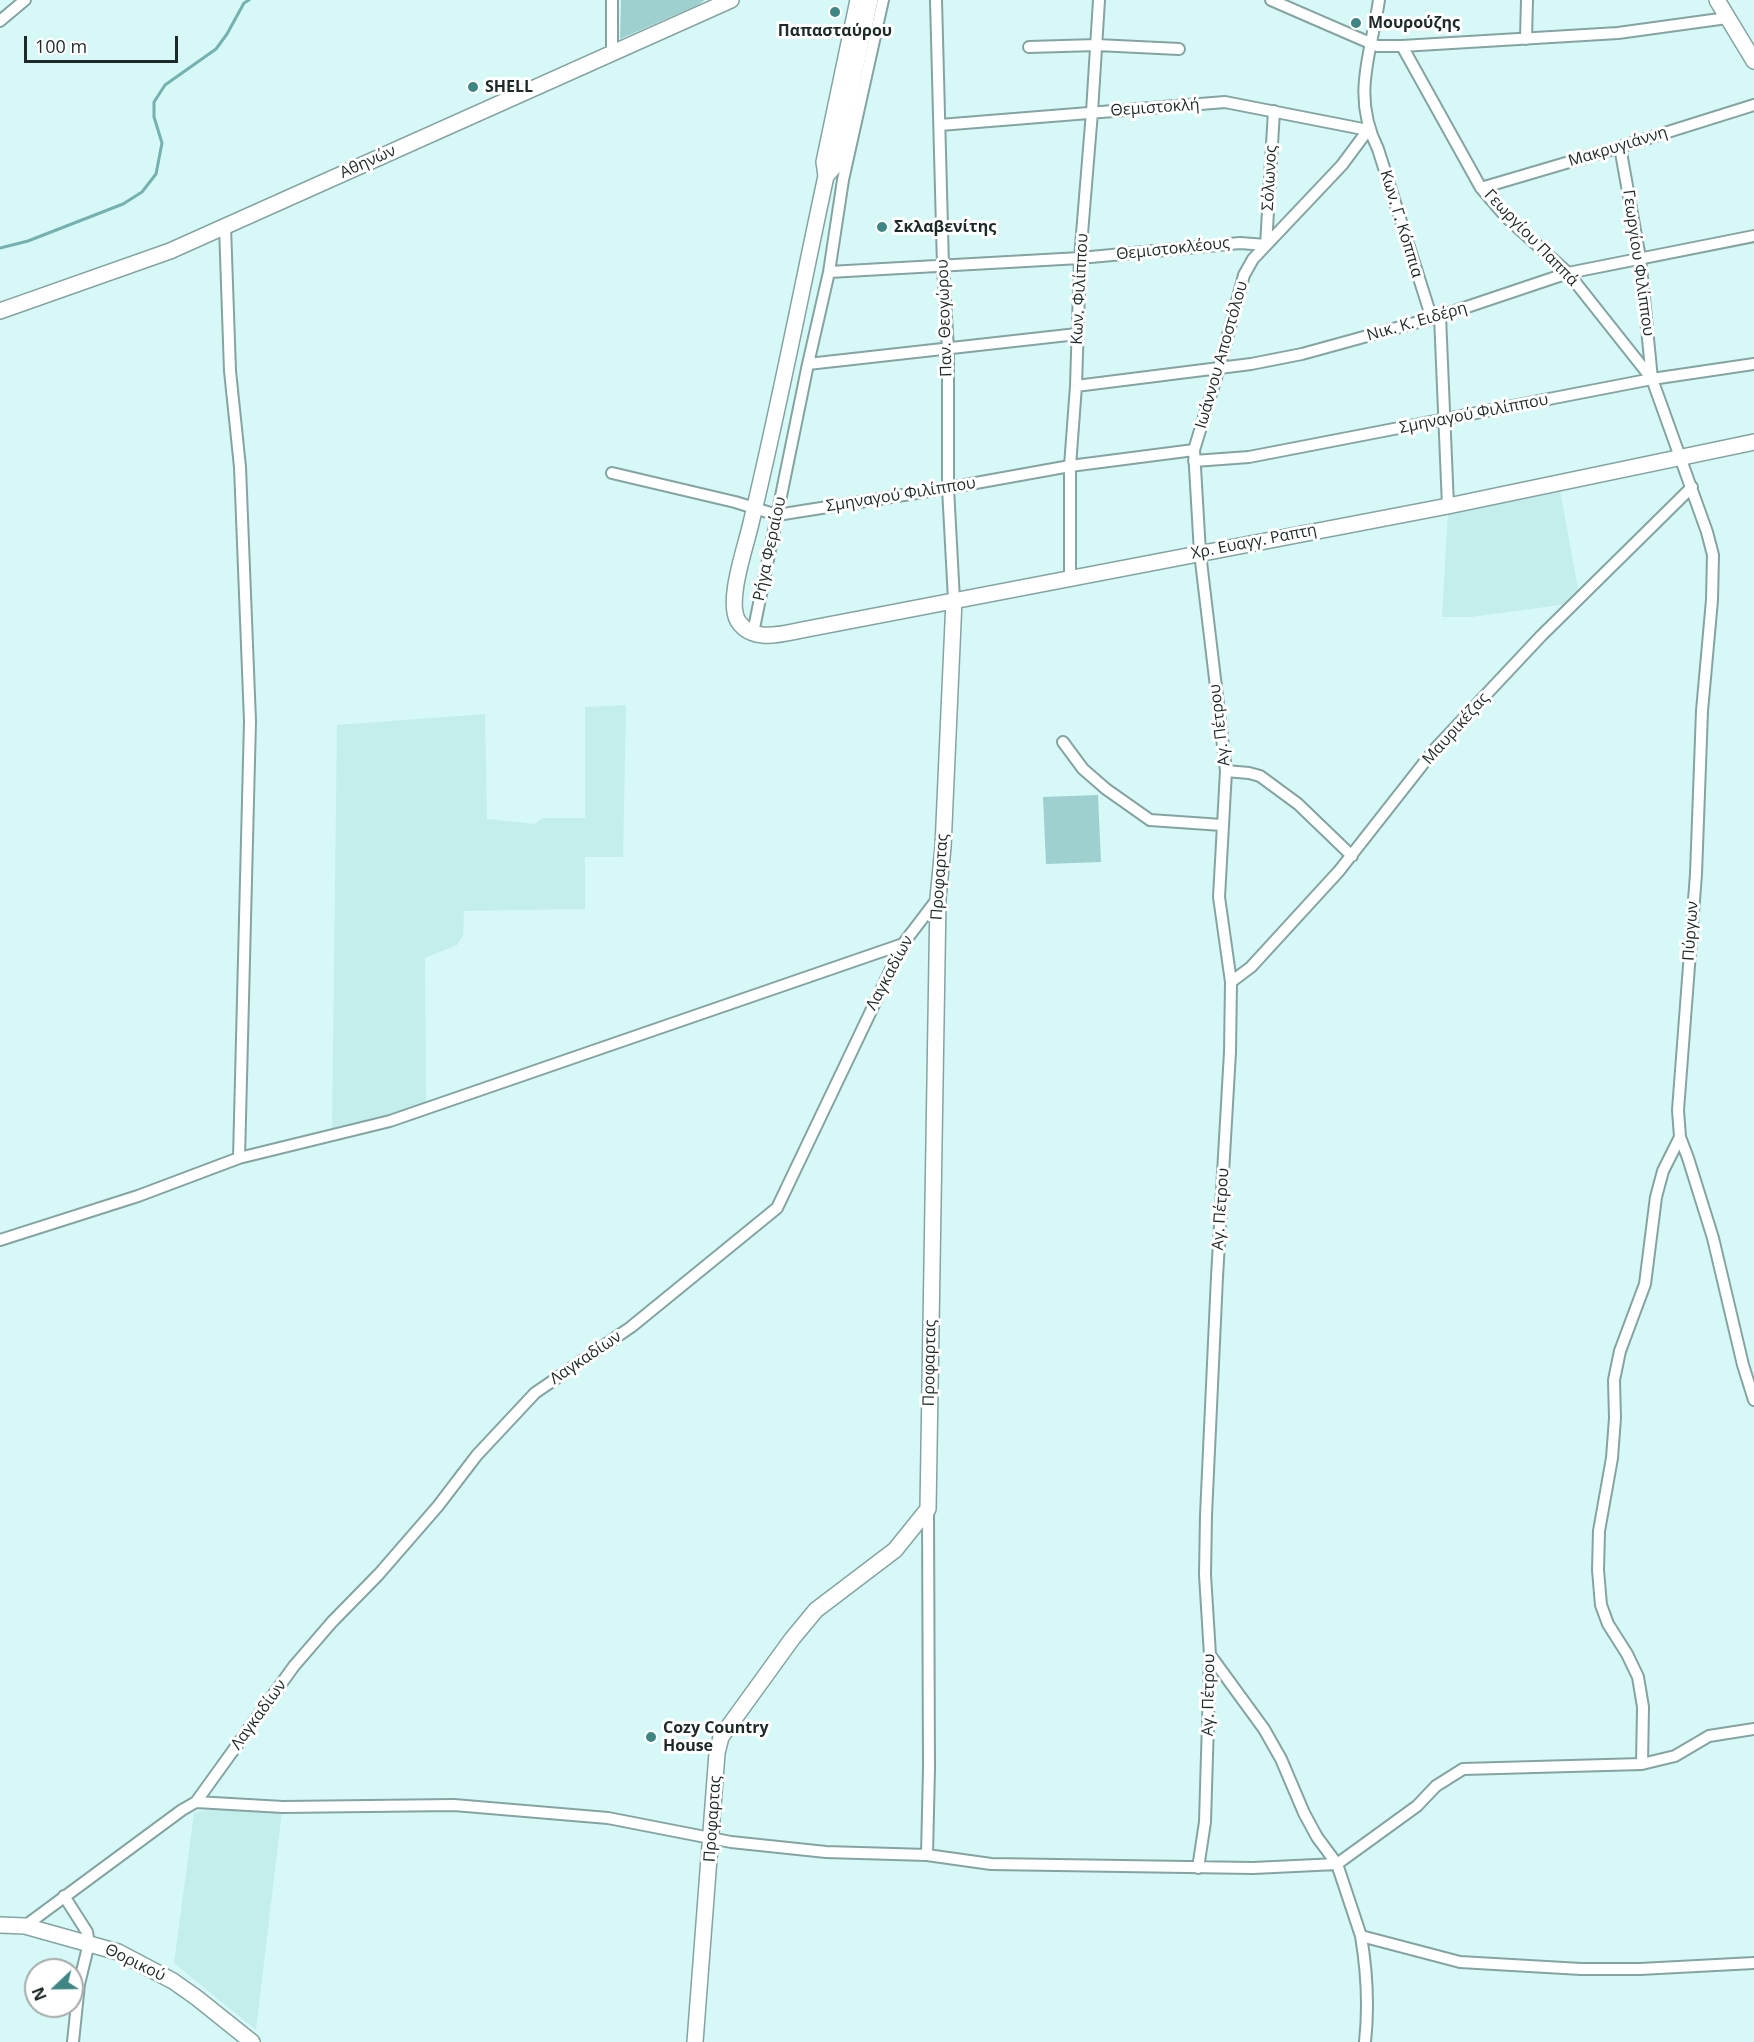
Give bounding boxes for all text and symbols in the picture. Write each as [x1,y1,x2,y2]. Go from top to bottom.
marker: Παπασταύρου [828,5,842,19]
place label: Μουρούζης [1368,13,1460,33]
marker: Μουρούζης [1349,16,1363,30]
place label: Παπασταύρου [778,21,892,41]
scale bar [27,24,182,62]
text: 100 m [35,34,87,58]
place label: SHELL [485,77,533,97]
marker: SHELL [466,80,480,94]
street label: Θεμιστοκλή [1110,95,1200,121]
street label: Μακρυγιάννη [1566,123,1670,171]
street label: Αθηνών [337,141,399,183]
street label: Σόλωνος [1259,145,1281,211]
street label: Κων. Γ. Κόππια [1376,168,1426,280]
street label: Γεωργίου Παππά [1480,186,1582,290]
street label: Γεωργίου Φιλίππου [1618,189,1658,337]
place label: Σκλαβενίτης [894,217,996,237]
marker: Σκλαβενίτης [875,220,889,234]
street label: Κων. Φιλίππου [1067,233,1093,345]
street label: Θεμιστοκλέους [1115,233,1231,265]
street label: Παν. Θεογώρου [933,259,957,377]
street label: Ιωάννου Αποστόλου [1192,279,1252,431]
street label: Νικ. Κ. Ειδέρη [1365,299,1469,345]
street label: Σμηναγού Φιλίππου [1398,390,1550,438]
street label: Σμηναγού Φιλίππου [825,474,977,516]
street label: Ρήγα Φεραίου [750,495,790,603]
street label: Χρ. Ευαγγ. Ραπτη [1190,520,1318,564]
street label: Αγ. Πέτρου [1205,683,1235,767]
street label: Μαυρικέζας [1419,689,1493,769]
street label: Προφαρτας [927,833,953,921]
street label: Πύργων [1679,900,1703,962]
street label: Λαγκαδίων [862,932,918,1014]
street label: Αγ. Πέτρου [1209,1167,1233,1251]
street label: Προφαρτας [920,1319,940,1407]
street label: Λαγκαδίων [547,1327,625,1389]
street label: Αγ. Πέτρου [1199,1654,1219,1736]
street label: Λαγκαδίων [227,1676,291,1754]
place label: Cozy Country House [663,1718,769,1756]
marker: Cozy Country House [644,1730,658,1744]
street label: Προφαρτας [700,1775,726,1863]
street label: Θορικού [102,1940,168,1986]
north arrow [24,1958,84,2018]
text: N [27,1984,52,2004]

